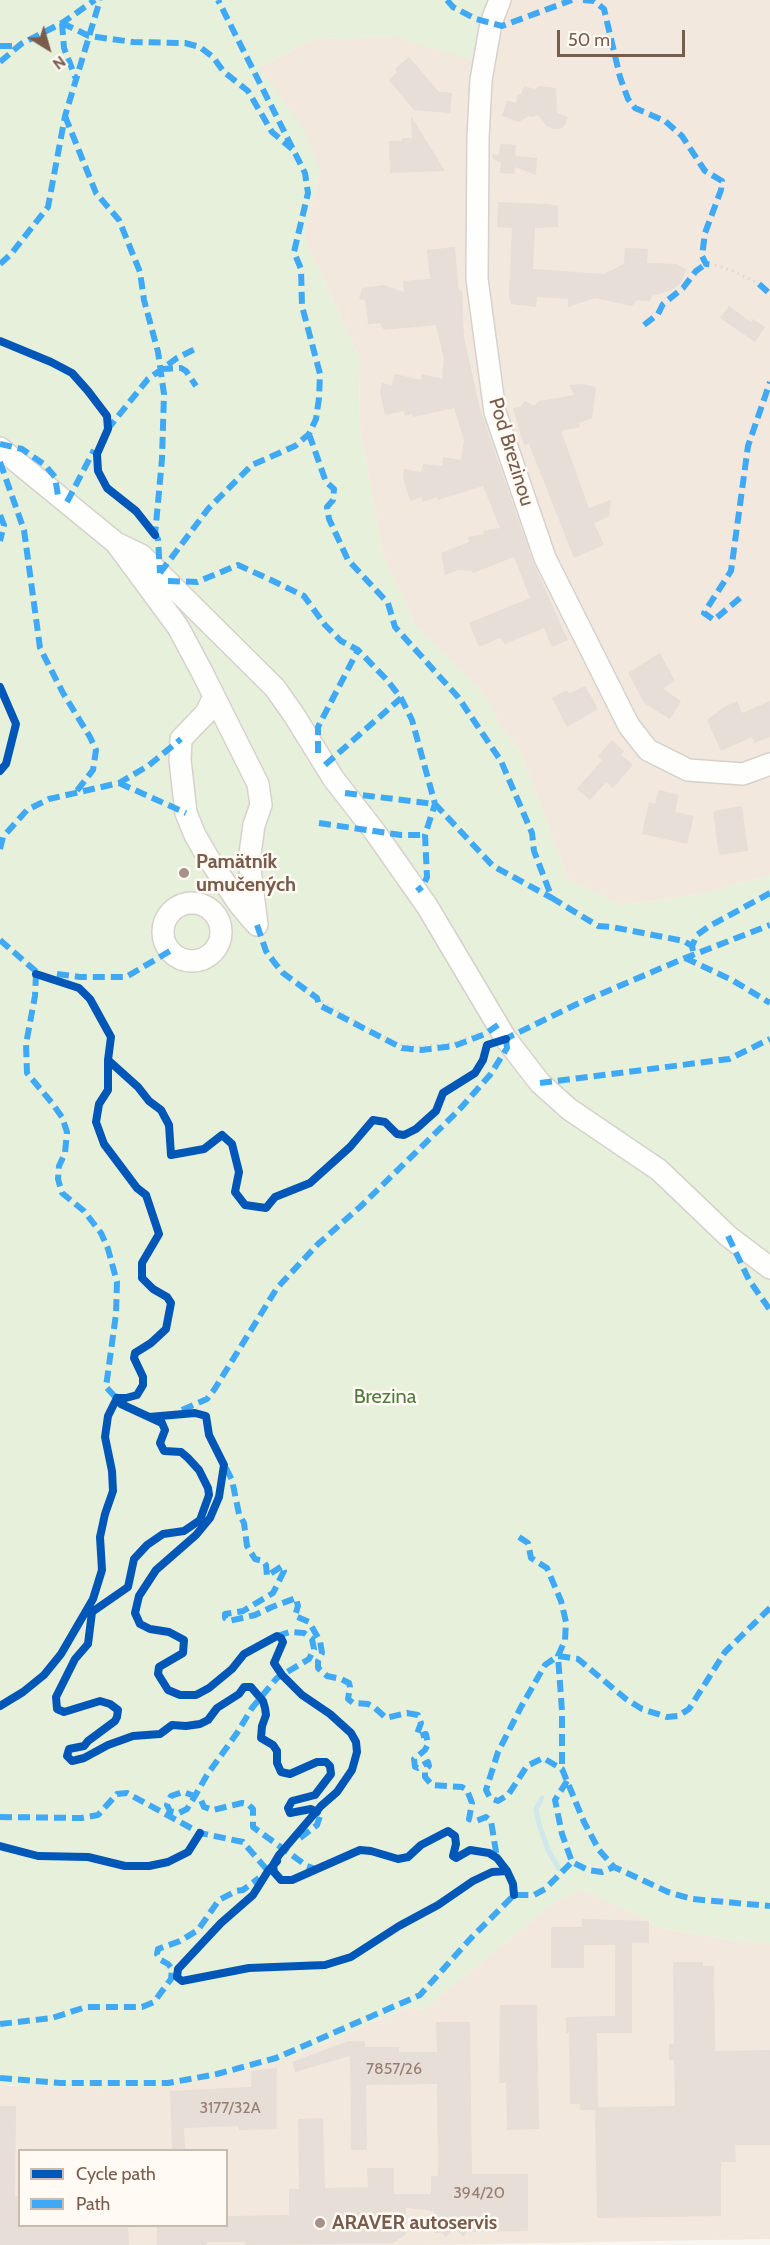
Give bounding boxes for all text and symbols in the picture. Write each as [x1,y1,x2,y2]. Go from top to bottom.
north arrow [18,18,78,78]
scale bar [560,18,688,56]
text: 50 m [568,29,610,51]
text: N [49,52,69,74]
street label: Pod Brezinou [483,395,539,509]
place label: Pamätník umučených [196,850,296,897]
marker: Pamätník umučených [177,866,191,880]
park label: Brezina [354,1385,416,1409]
house number: 7857/26 [366,2059,422,2079]
house number: 3177/32A [199,2098,261,2118]
legend [18,2149,228,2227]
text: Cycle path [76,2163,156,2185]
house number: 394/20 [453,2183,505,2203]
text: Path [76,2193,110,2215]
place label: ARAVER autoservis [332,2211,497,2235]
marker: ARAVER autoservis [313,2216,327,2230]

